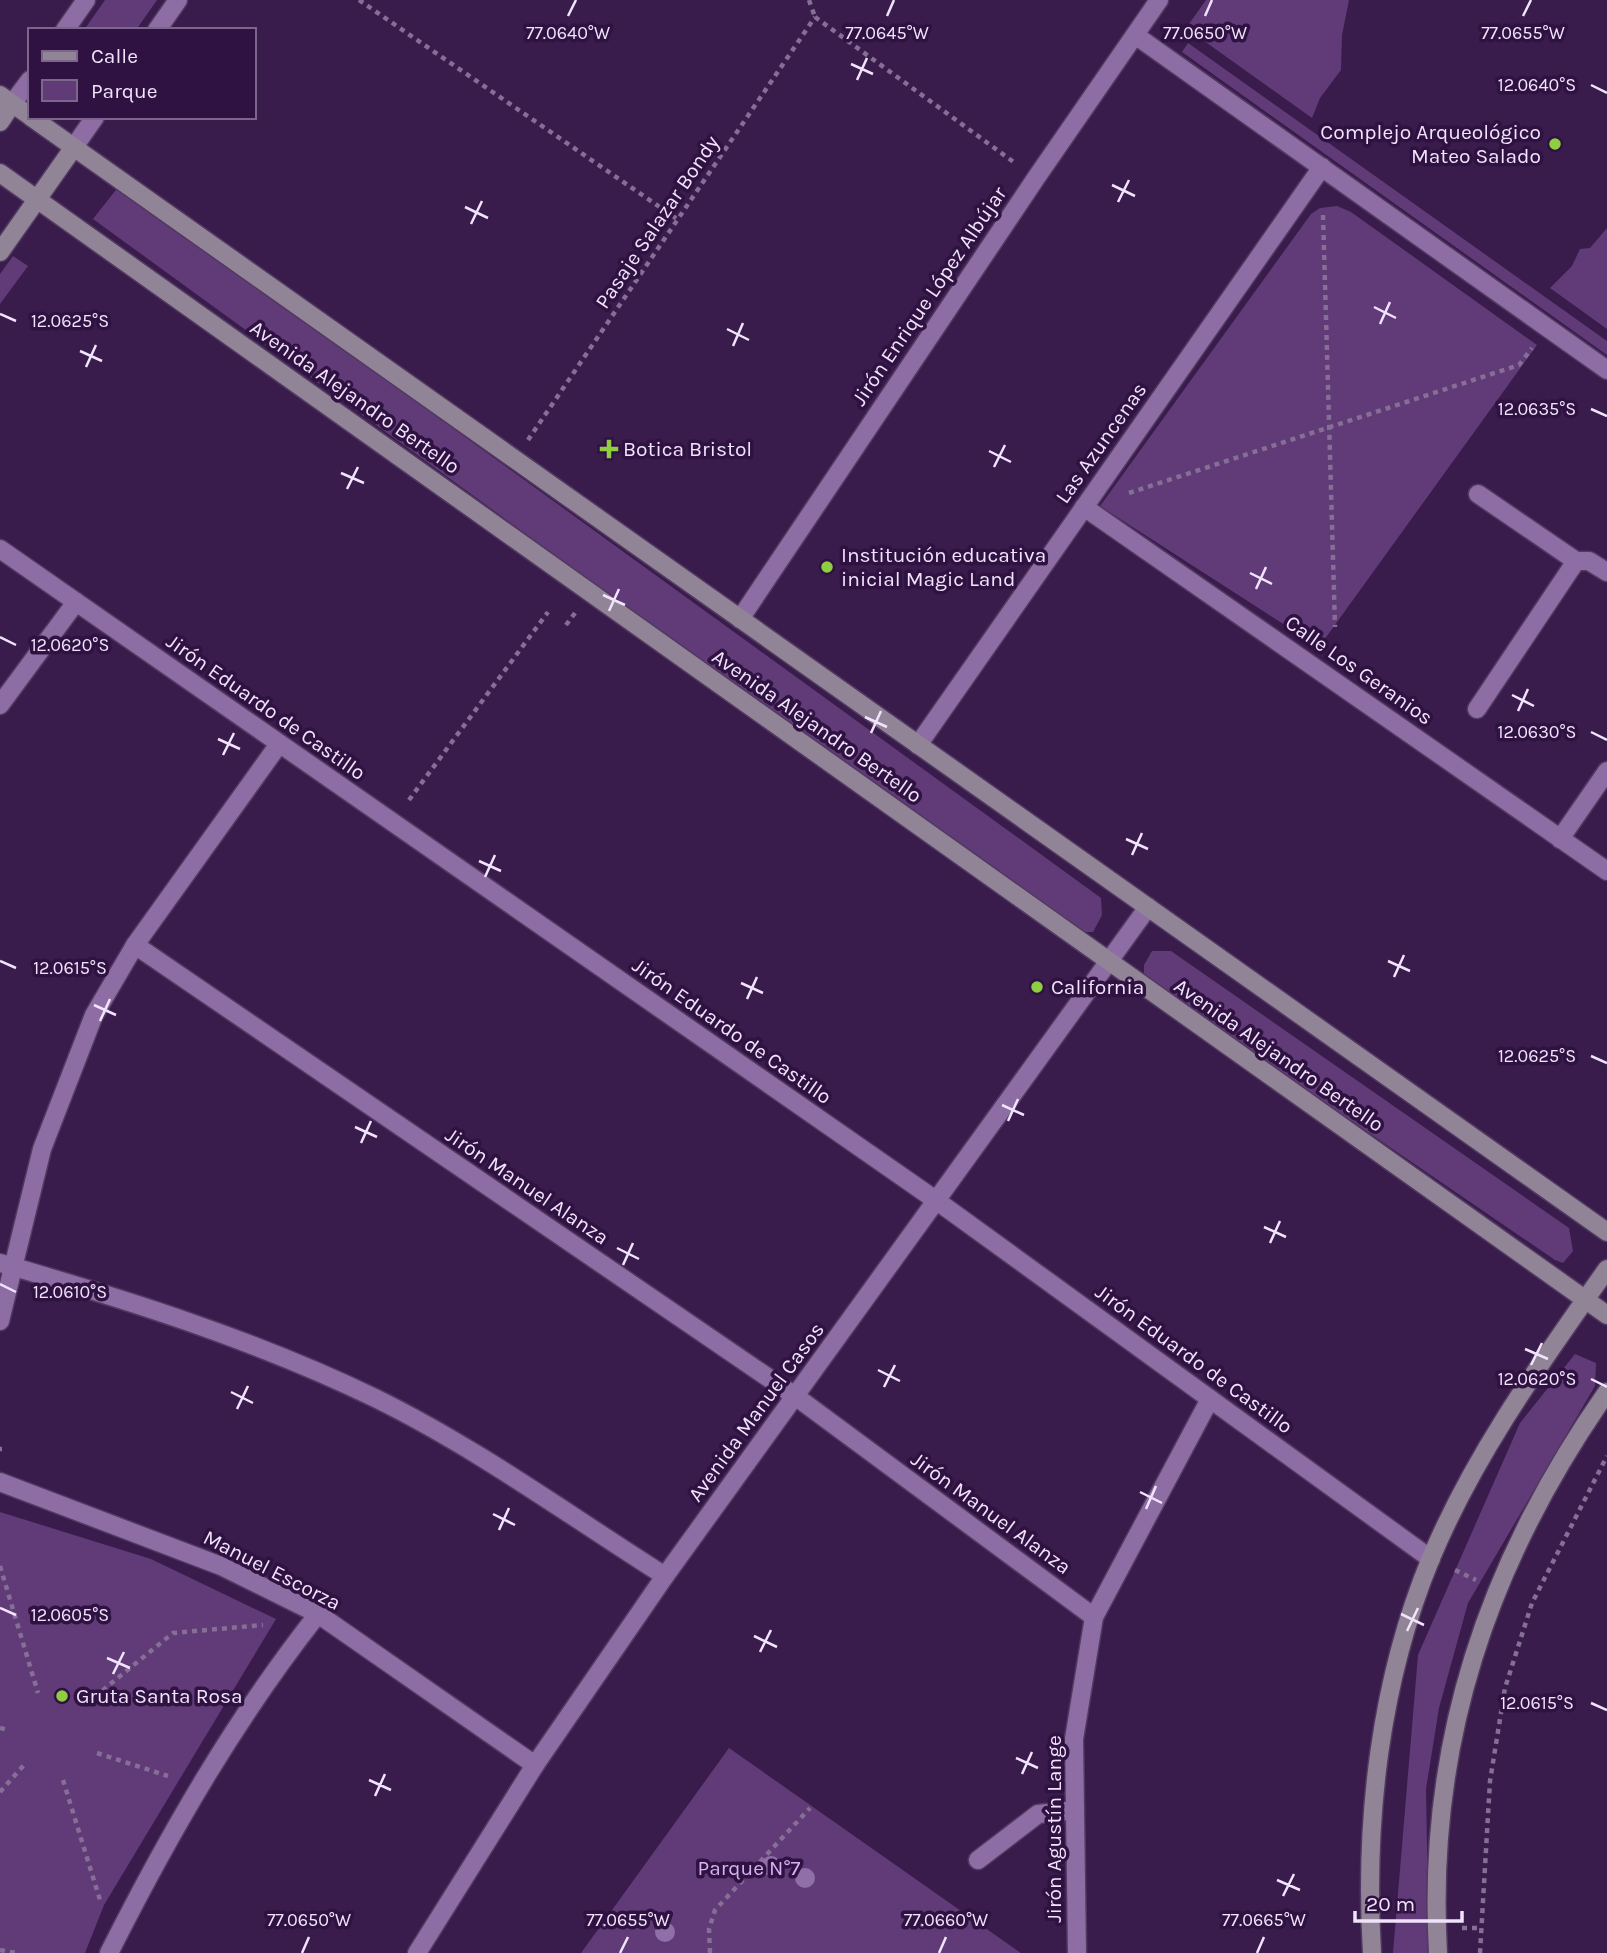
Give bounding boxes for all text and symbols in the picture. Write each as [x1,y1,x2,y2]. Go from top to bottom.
text: 77.0640°W [526,22,610,44]
text: 77.0645°W [845,22,929,44]
text: 77.0650°W [1163,22,1247,44]
text: 77.0655°W [1481,22,1565,44]
legend [28,28,256,119]
text: Calle [91,44,138,68]
text: 12.0640°S [1498,74,1576,96]
text: Parque [91,79,158,103]
place label: Complejo Arqueológico Mateo Salado [1320,120,1541,168]
street label: Pasaje Salazar Bondy [590,131,724,313]
marker: Complejo Arqueológico Mateo Salado [1547,136,1563,152]
street label: Jirón Enrique López Albújar [847,182,1012,410]
text: 12.0625°S [31,310,109,332]
street label: Avenida Alejandro Bertello [246,315,464,479]
street label: Las Azuncenas [1051,378,1151,508]
text: 12.0635°S [1498,398,1576,420]
place label: Botica Bristol [623,437,752,461]
marker: Botica Bristol [601,441,617,457]
place label: Institución educativa inicial Magic Land [841,543,1046,591]
marker: Institución educativa inicial Magic Land [819,559,835,575]
street label: Calle Los Geranios [1281,610,1437,730]
street label: Jirón Eduardo de Castillo [162,629,370,785]
text: 12.0620°S [31,634,109,656]
street label: Avenida Alejandro Bertello [708,644,926,808]
text: 12.0630°S [1498,721,1576,743]
street label: Jirón Eduardo de Castillo [628,953,836,1109]
text: 12.0615°S [33,957,107,979]
street label: Avenida Alejandro Bertello [1170,973,1388,1137]
place label: California [1051,975,1144,999]
marker: California [1029,979,1045,995]
text: 12.0625°S [1498,1045,1576,1067]
street label: Jirón Manuel Alanza [441,1122,613,1250]
street label: Jirón Eduardo de Castillo [1091,1279,1297,1439]
text: 12.0610°S [33,1281,107,1303]
street label: Avenida Manuel Casos [683,1318,829,1506]
text: 12.0620°S [1498,1368,1576,1390]
street label: Jirón Manuel Alanza [906,1447,1076,1579]
street label: Manuel Escorza [199,1525,345,1615]
text: 12.0605°S [31,1604,109,1626]
place label: Gruta Santa Rosa [76,1684,243,1708]
marker: Gruta Santa Rosa [54,1688,70,1704]
text: 12.0615°S [1500,1692,1574,1714]
street label: Jirón Agustín Lange [1042,1735,1066,1923]
park label: Parque N°7 [698,1856,801,1880]
scale bar [1355,1880,1462,1924]
text: 20 m [1366,1892,1415,1916]
text: 77.0650°W [267,1909,351,1931]
text: 77.0655°W [586,1909,670,1931]
text: 77.0660°W [904,1909,988,1931]
text: 77.0665°W [1222,1909,1306,1931]

